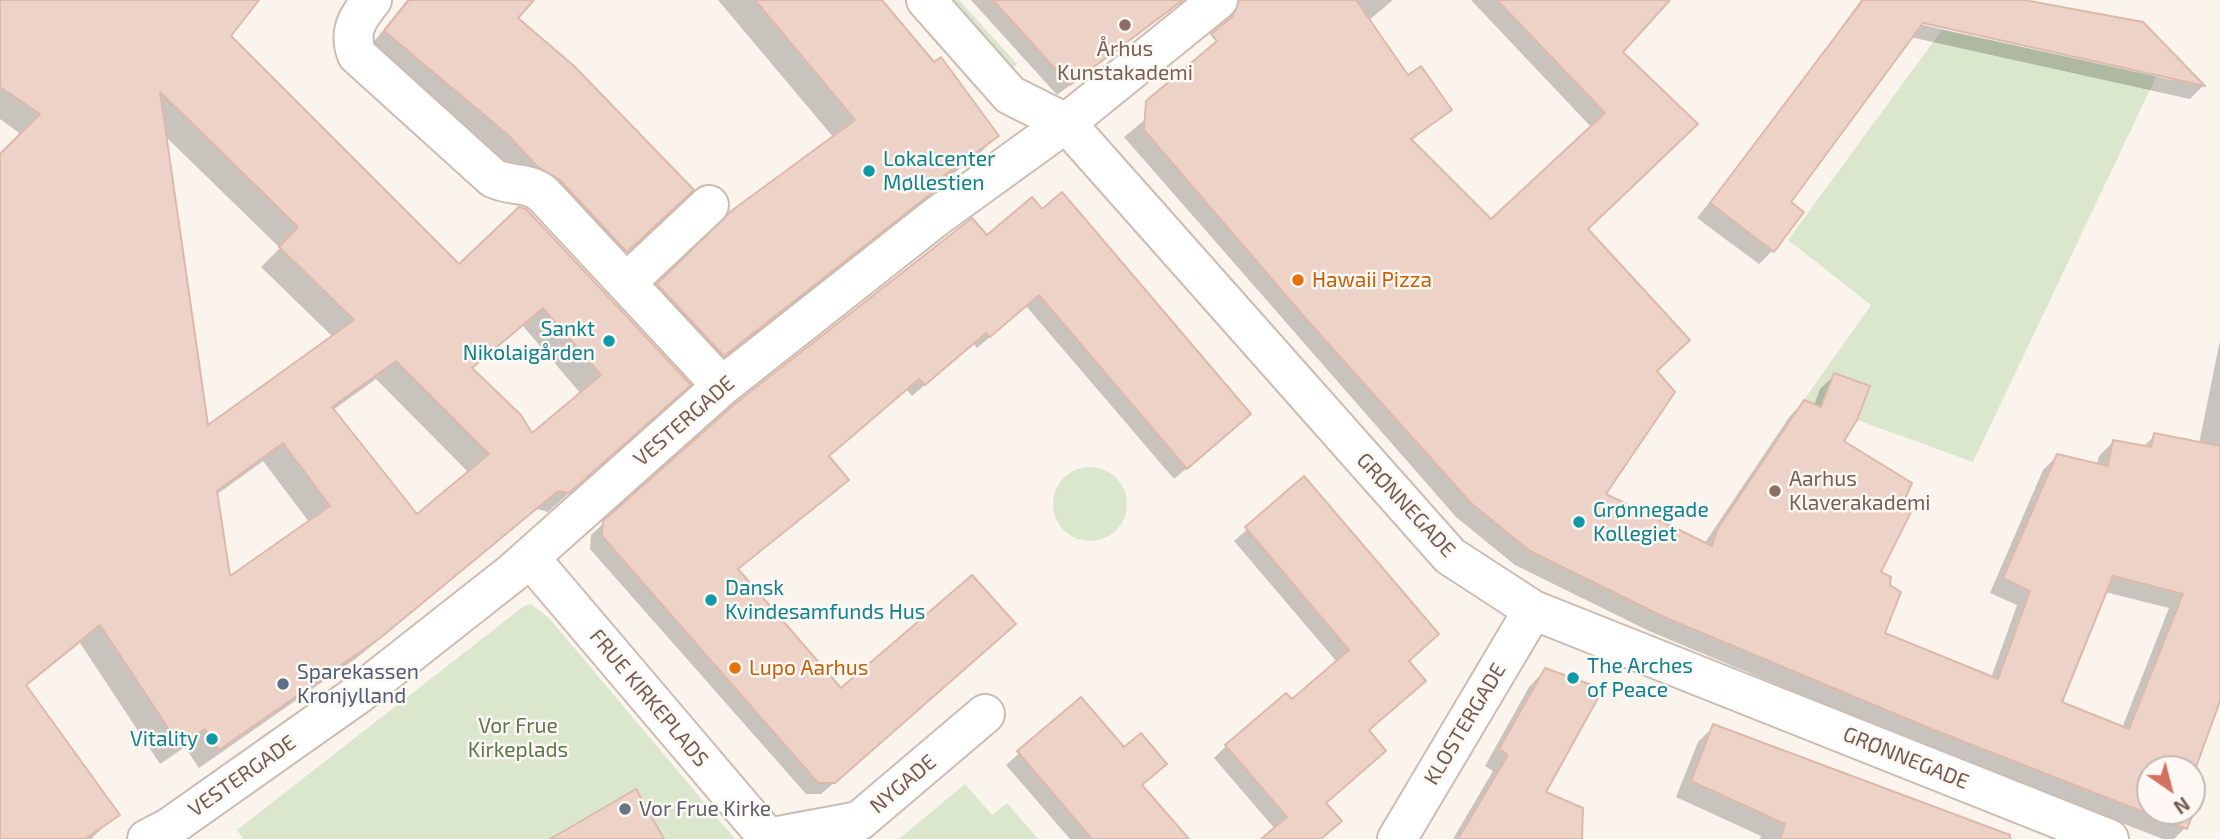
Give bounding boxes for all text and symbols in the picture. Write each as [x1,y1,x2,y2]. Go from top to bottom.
marker: Århus Kunstakademi [1117,17,1133,33]
place label: Århus Kunstakademi [1057,36,1193,86]
place label: Lokalcenter Møllestien [883,146,995,196]
marker: Lokalcenter Møllestien [861,163,877,179]
place label: Hawaii Pizza [1312,267,1432,293]
marker: Hawaii Pizza [1290,272,1306,288]
place label: Sankt Nikolaigården [463,316,595,366]
marker: Sankt Nikolaigården [601,333,617,349]
street label: VESTERGADE [628,370,740,472]
street label: GRØNNEGADE [1351,448,1461,562]
place label: Aarhus Klaverakademi [1789,466,1931,516]
marker: Aarhus Klaverakademi [1767,483,1783,499]
place label: Grønnegade Kollegiet [1593,497,1709,547]
marker: Grønnegade Kollegiet [1571,514,1587,530]
place label: Dansk Kvindesamfunds Hus [725,575,925,625]
marker: Dansk Kvindesamfunds Hus [703,592,719,608]
street label: FRUE KIRKEPLADS [584,624,714,772]
place label: The Arches of Peace [1587,653,1693,703]
place label: Lupo Aarhus [749,655,868,681]
place label: Sparekassen Kronjylland [297,659,419,709]
street label: KLOSTERGADE [1419,659,1511,789]
marker: Lupo Aarhus [727,660,743,676]
marker: The Arches of Peace [1565,670,1581,686]
marker: Sparekassen Kronjylland [275,676,291,692]
park label: Vor Frue Kirkeplads [468,713,568,763]
street label: GRØNNEGADE [1839,721,1973,795]
place label: Vitality [130,726,198,752]
street label: VESTERGADE [183,730,301,822]
marker: Vitality [204,731,220,747]
street label: NYGADE [865,749,941,819]
north arrow [2136,755,2206,825]
text: N [2170,793,2194,819]
place label: Vor Frue Kirke [639,796,771,822]
marker: Vor Frue Kirke [617,801,633,817]

